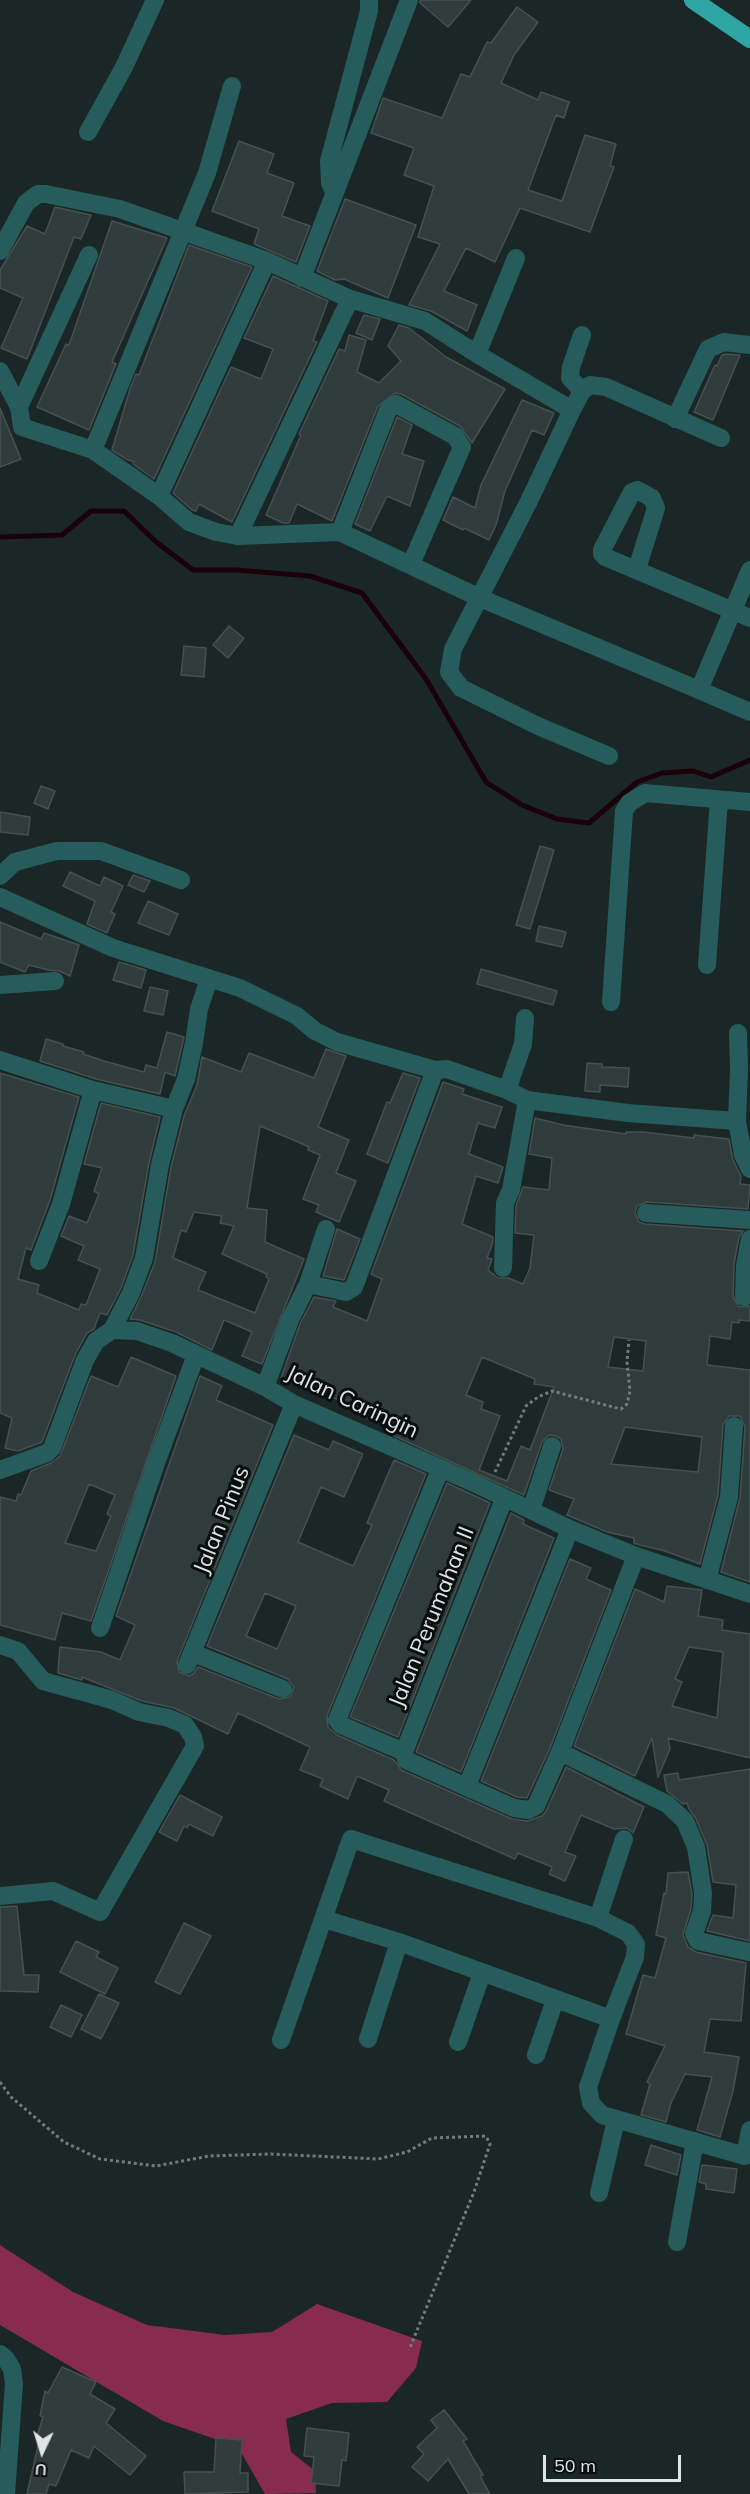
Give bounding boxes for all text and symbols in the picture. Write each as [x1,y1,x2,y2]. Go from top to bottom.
street label: Jalan Caringin [282,1360,422,1444]
street label: Jalan Pinus [188,1462,256,1578]
street label: Jalan Perumahan II [384,1523,480,1711]
north arrow [12,2422,72,2482]
scale bar [546,2443,684,2481]
text: 50 m [554,2454,596,2477]
text: U [34,2460,47,2480]

